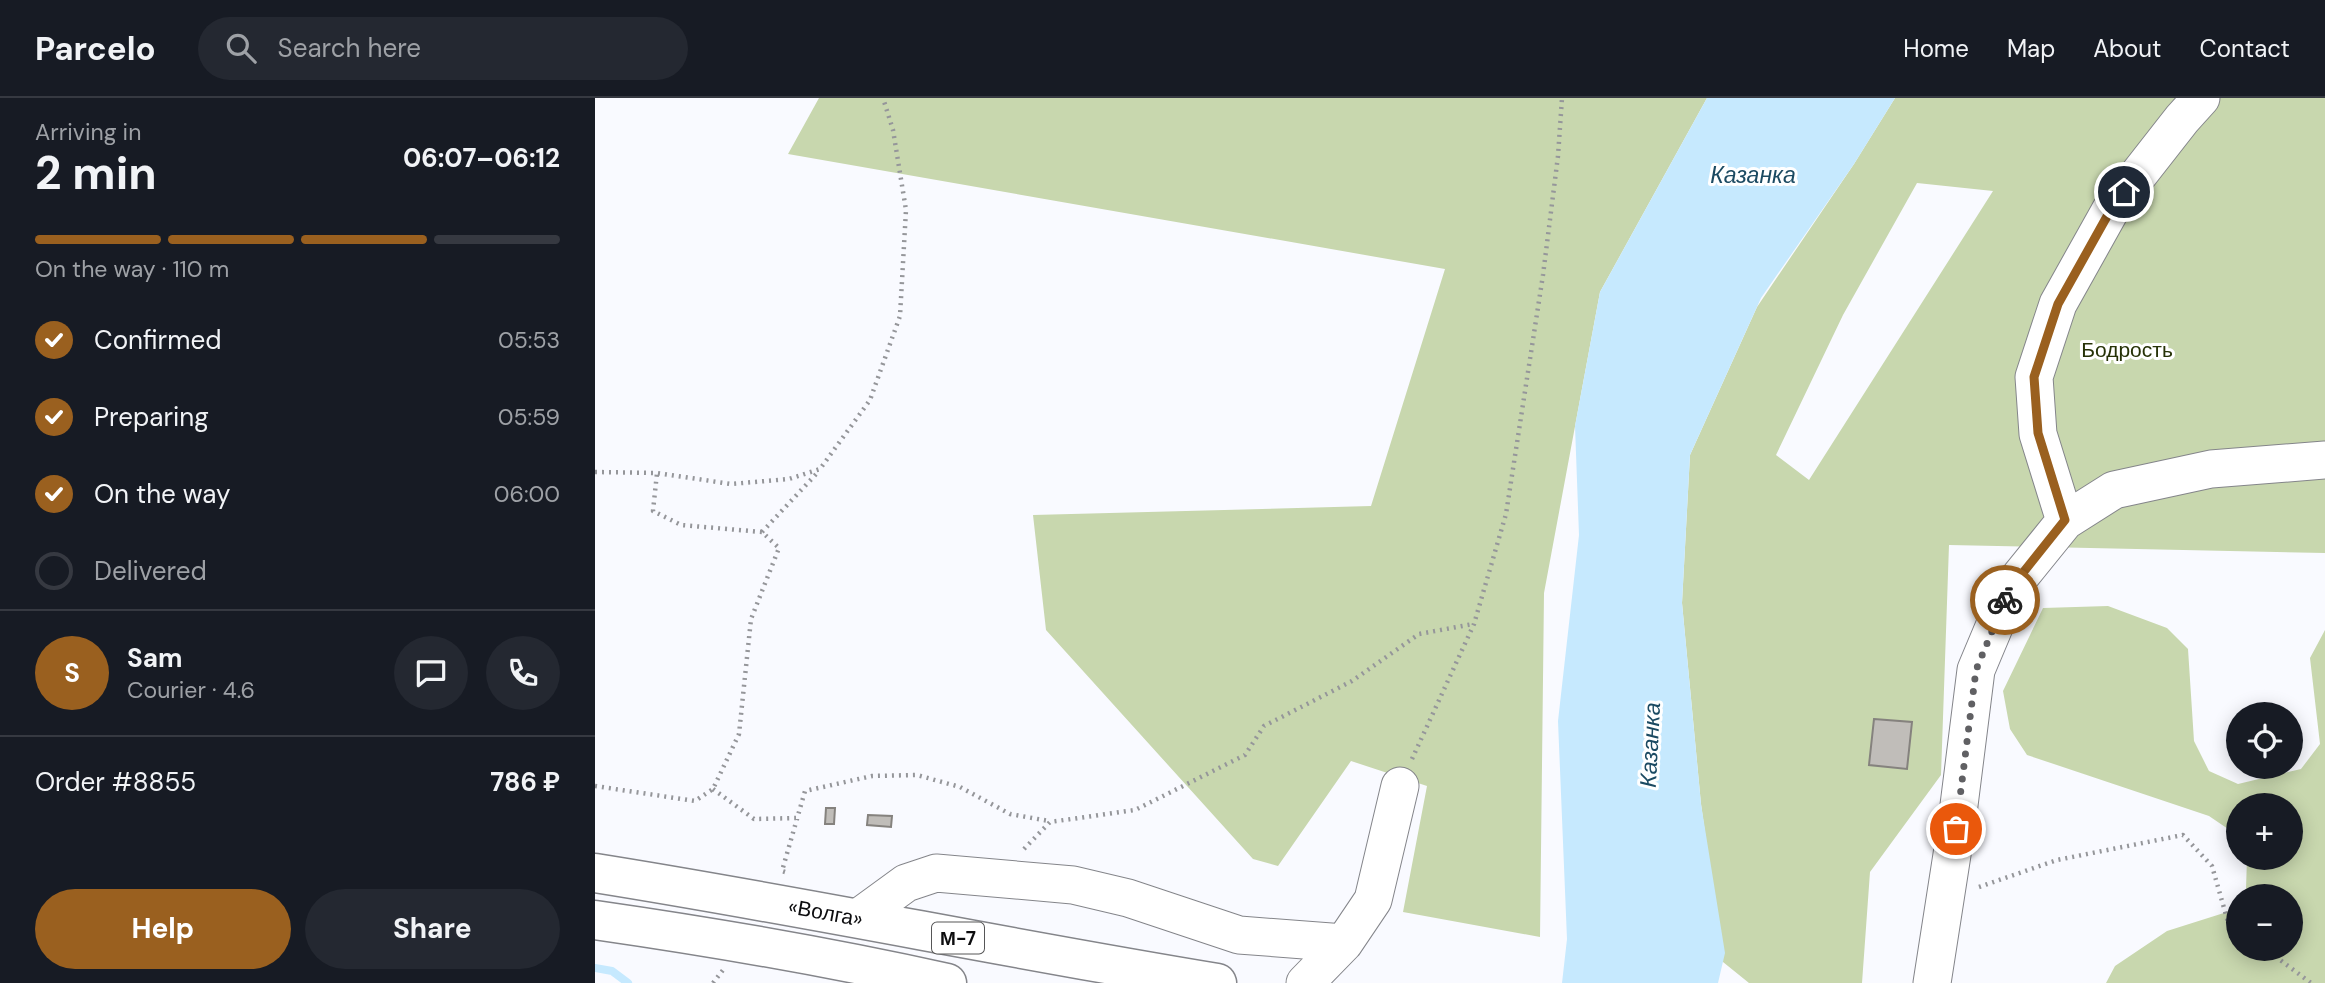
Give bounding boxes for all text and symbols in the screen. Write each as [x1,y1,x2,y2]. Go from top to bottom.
search box [198,17,688,80]
text: Parcelo [35,27,156,70]
icon: search [222,29,260,67]
text: Search here [278,31,421,65]
text: Home [1903,33,1969,64]
text: Map [2007,33,2055,64]
text: About [2093,33,2162,64]
text: Contact [2200,33,2290,64]
text: Arriving in [35,117,141,147]
text: 06:07–06:12 [403,141,560,175]
text: 2 min [35,143,157,203]
water label: Казанка [1710,160,1796,190]
pin [2094,162,2154,222]
icon: home [2105,173,2143,211]
text: On the way · 110 m [35,254,229,284]
icon: check [35,321,73,359]
text: Confirmed [94,323,221,357]
text: 05:53 [498,325,560,355]
park label: Бодрость [2081,336,2173,364]
icon: check [35,398,73,436]
text: Preparing [94,400,209,434]
text: 05:59 [498,402,560,432]
icon: check [35,475,73,513]
text: On the way [94,477,230,511]
text: 06:00 [494,479,560,509]
text: Delivered [94,554,207,588]
courier [1970,565,2040,635]
icon: bike [1986,581,2024,619]
button: chat [394,636,468,710]
button: phone [486,636,560,710]
text: Sam [127,641,182,675]
text: S [64,656,80,690]
text: Courier · 4.6 [127,675,255,705]
water label: Казанка [1633,702,1667,788]
map controls [2226,702,2303,961]
button: locate [2226,702,2303,779]
text: Order #8855 [35,765,196,799]
text: 786 ₽ [490,765,560,799]
button: + [2226,793,2303,870]
pin [1926,799,1986,859]
icon: bag [1937,810,1975,848]
button: − [2226,884,2303,961]
button: Help [35,889,291,969]
button: Share [305,889,560,969]
street label: «Волга» [786,892,865,933]
road number: М-7 [932,922,984,954]

